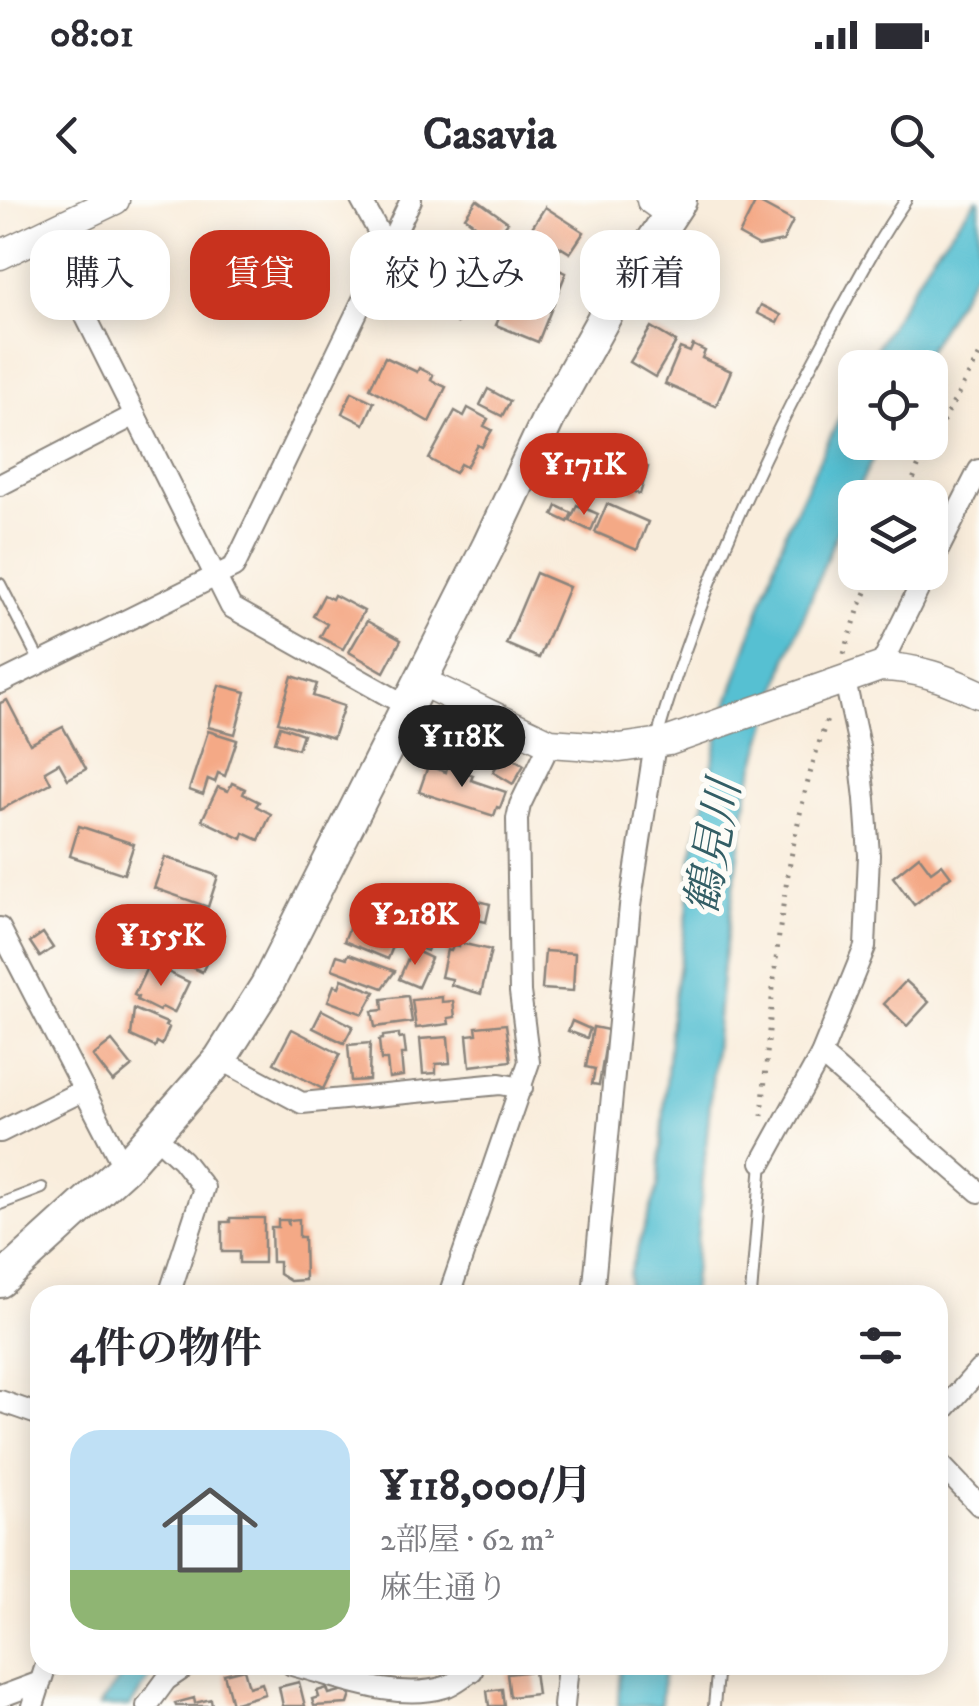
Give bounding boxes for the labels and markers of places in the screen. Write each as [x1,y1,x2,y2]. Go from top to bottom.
pin: ¥171K [514,433,654,518]
pin: ¥118K [392,705,532,790]
pin: ¥218K [345,883,485,968]
pin: ¥155K [91,904,231,989]

